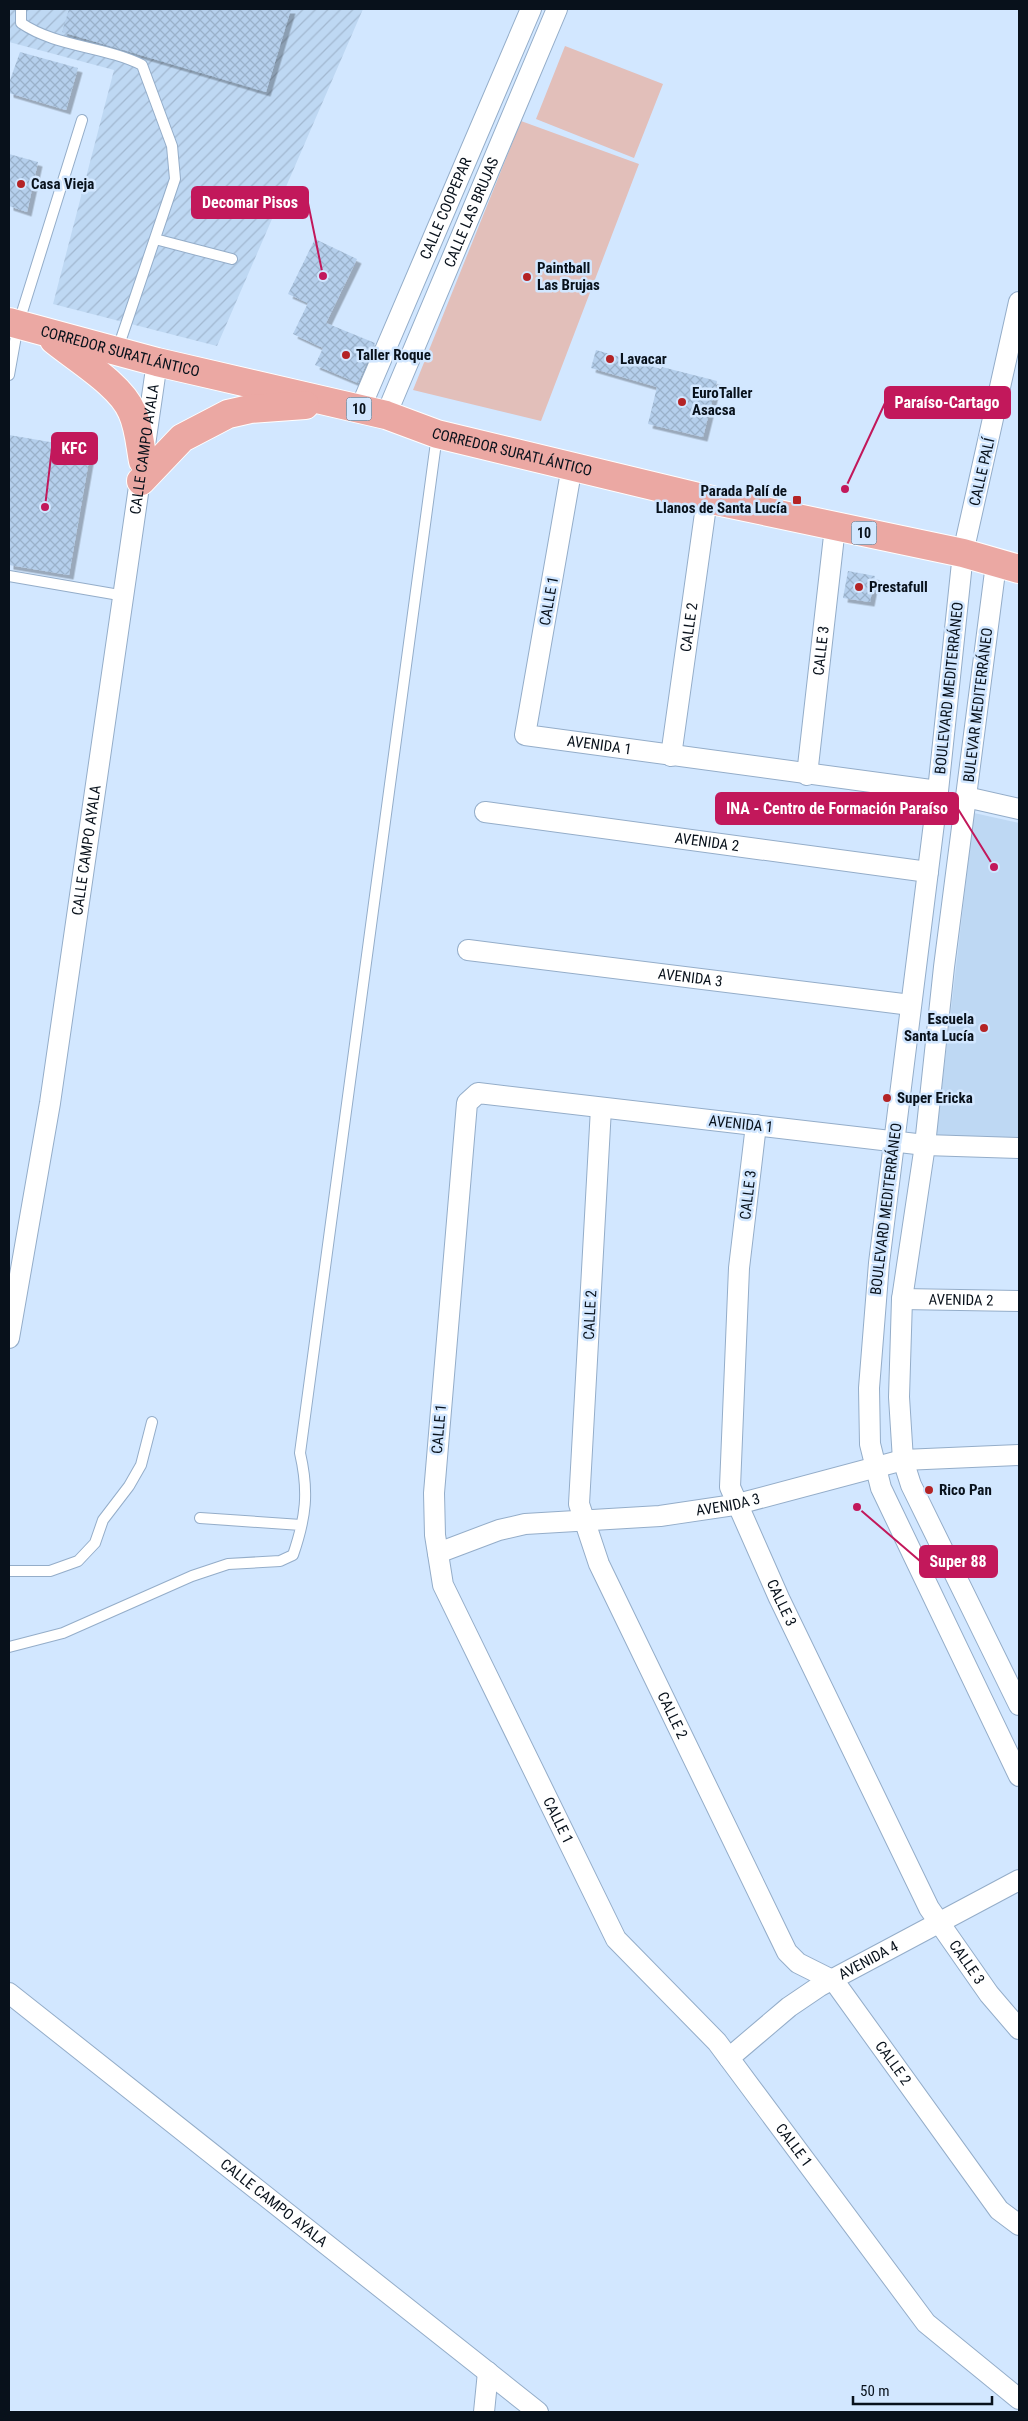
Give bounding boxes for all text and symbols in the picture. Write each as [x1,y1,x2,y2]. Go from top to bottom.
street label: CALLE LAS BRUJAS [440,154,503,270]
street label: CALLE COOPEPAR [416,155,475,262]
place label: Casa Vieja [31,175,94,193]
marker: Casa Vieja [15,178,27,190]
callout: Decomar Pisos [192,187,308,218]
text: Decomar Pisos [202,193,298,212]
place label: Paintball Las Brujas [537,259,600,294]
marker: Paintball Las Brujas [521,271,533,283]
street label: CORREDOR SURATLÁNTICO [39,322,202,381]
place label: Taller Roque [356,346,431,364]
marker: Taller Roque [340,349,352,361]
place label: Lavacar [620,350,667,368]
marker: Lavacar [604,353,616,365]
street label: CALLE CAMPO AYALA [126,383,163,516]
place label: EuroTaller Asacsa [692,384,752,419]
callout: Paraíso-Cartago [885,387,1010,418]
text: Paraíso-Cartago [894,393,1000,412]
marker: EuroTaller Asacsa [676,396,688,408]
road number: 10 [346,398,372,420]
street label: CORREDOR SURATLÁNTICO [429,424,594,480]
callout: KFC [52,433,97,464]
street label: CALLE PALÍ [965,435,999,508]
text: KFC [61,439,87,458]
place label: Parada Palí de Llanos de Santa Lucía [656,482,787,517]
marker: Parada Palí de Llanos de Santa Lucía [791,494,803,506]
road number: 10 [852,522,876,544]
street label: CALLE 1 [536,575,562,627]
place label: Prestafull [869,578,928,596]
marker: Prestafull [853,581,865,593]
street label: CALLE 2 [677,601,701,653]
street label: BOULEVARD MEDITERRÁNEO [931,601,967,775]
street label: CALLE 3 [809,625,833,677]
street label: BULEVAR MEDITERRÁNEO [960,627,996,783]
street label: AVENIDA 1 [566,732,633,758]
street label: CALLE CAMPO AYALA [68,783,105,917]
callout: INA - Centro de Formación Paraíso [716,793,958,824]
text: INA - Centro de Formación Paraíso [726,799,948,818]
street label: AVENIDA 2 [674,829,740,855]
street label: AVENIDA 3 [657,965,724,991]
place label: Escuela Santa Lucía [904,1010,974,1045]
marker: Escuela Santa Lucía [978,1022,990,1034]
place label: Super Ericka [897,1089,973,1107]
marker: Super Ericka [881,1092,893,1104]
street label: AVENIDA 1 [708,1112,774,1136]
street label: BOULEVARD MEDITERRÁNEO [867,1122,905,1296]
street label: CALLE 3 [736,1169,760,1221]
street label: CALLE 2 [580,1290,600,1340]
street label: AVENIDA 2 [928,1290,994,1310]
street label: CALLE 1 [428,1403,450,1455]
place label: Rico Pan [939,1481,992,1499]
marker: Rico Pan [923,1484,935,1496]
street label: AVENIDA 3 [695,1489,762,1520]
callout: Super 88 [920,1546,997,1577]
text: Super 88 [929,1552,987,1571]
street label: CALLE 3 [763,1577,800,1629]
street label: CALLE 2 [653,1689,691,1742]
street label: CALLE 1 [539,1794,577,1847]
street label: AVENIDA 4 [836,1937,901,1983]
street label: CALLE 3 [945,1937,988,1988]
street label: CALLE 2 [871,2038,915,2089]
street label: CALLE 1 [772,2120,816,2171]
street label: CALLE CAMPO AYALA [217,2155,331,2251]
scale bar [853,2374,992,2406]
text: 50 m [860,2382,890,2400]

